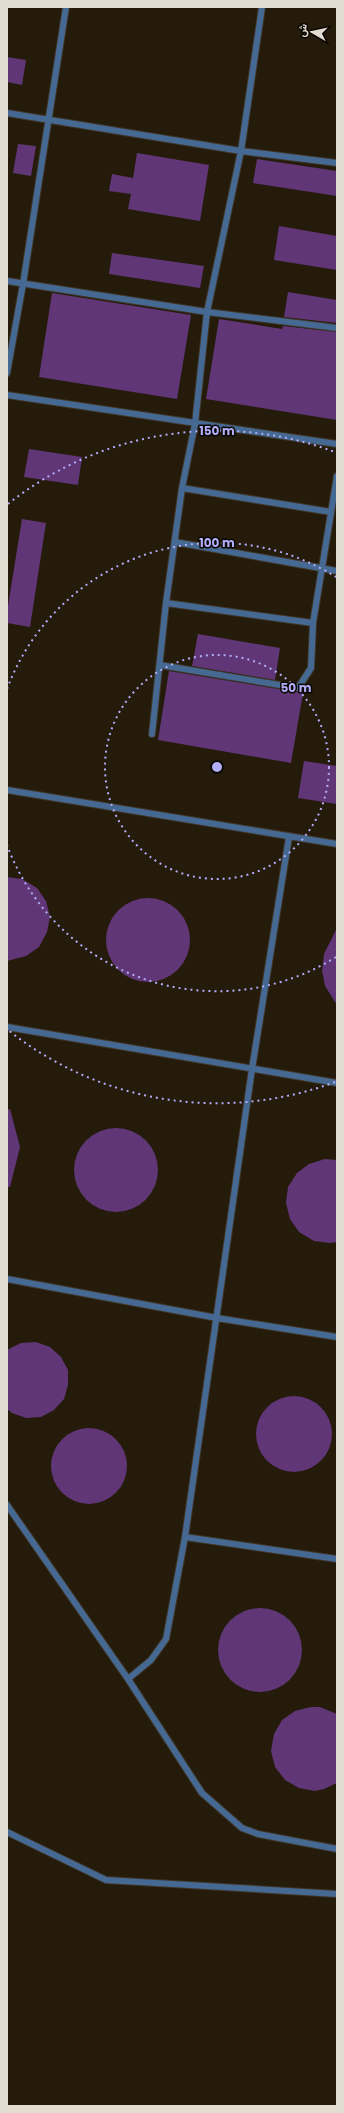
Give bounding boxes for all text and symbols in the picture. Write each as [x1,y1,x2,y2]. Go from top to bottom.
north arrow [292,12,332,52]
text: ش [293,23,311,38]
text: 150 m [199,422,235,439]
text: 100 m [199,534,235,551]
text: 50 m [281,679,312,696]
centre of rings [210,760,224,774]

